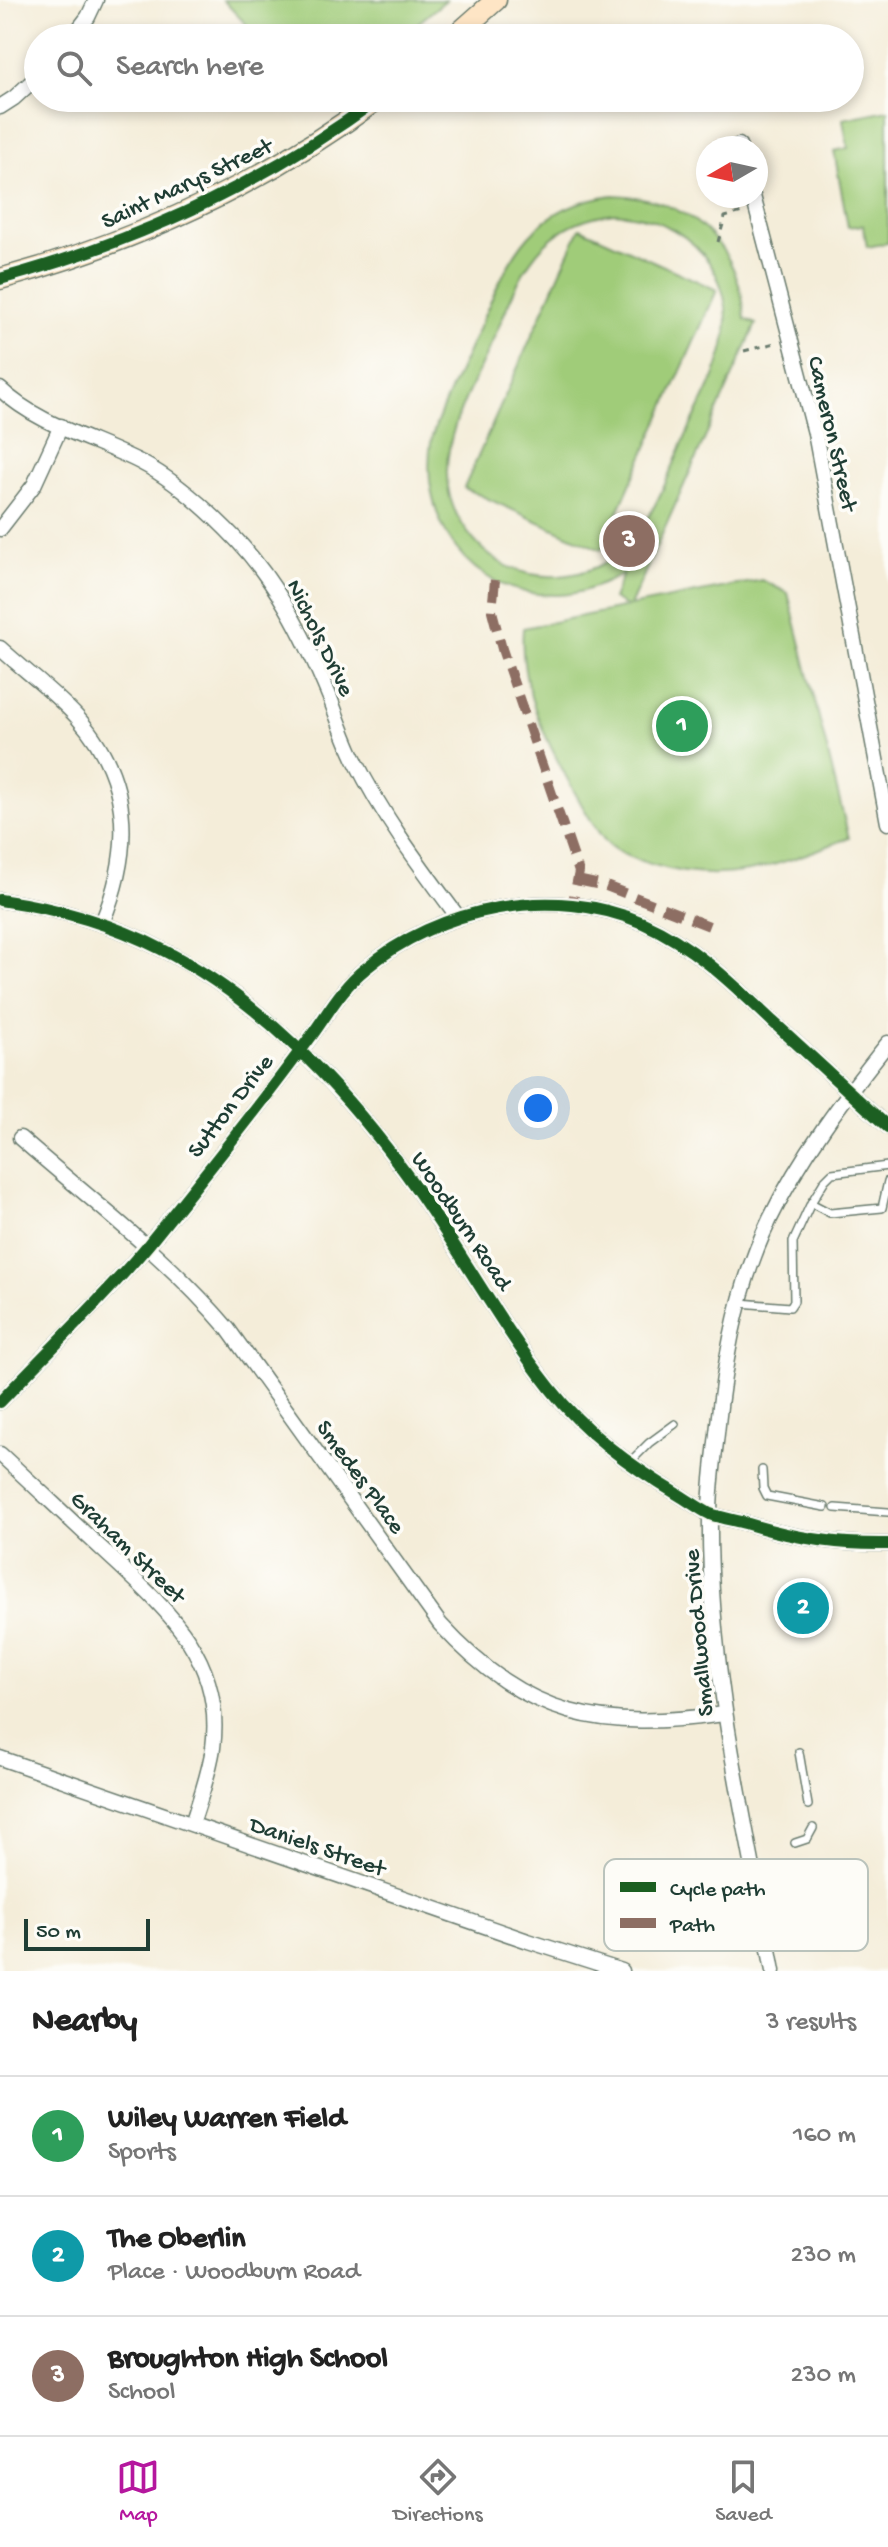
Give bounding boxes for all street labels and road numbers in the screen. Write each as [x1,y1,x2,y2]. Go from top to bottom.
street label: Saint Marys Street [97,132,280,237]
street label: Cameron Street [799,354,863,516]
street label: Nichols Drive [278,575,360,702]
street label: Sutton Drive [182,1049,282,1165]
street label: Woodburn Road [403,1147,518,1299]
street label: Smedes Place [308,1415,411,1541]
street label: Graham Street [63,1486,192,1613]
street label: Smallwood Drive [679,1547,722,1717]
street label: Daniels Street [243,1811,391,1886]

